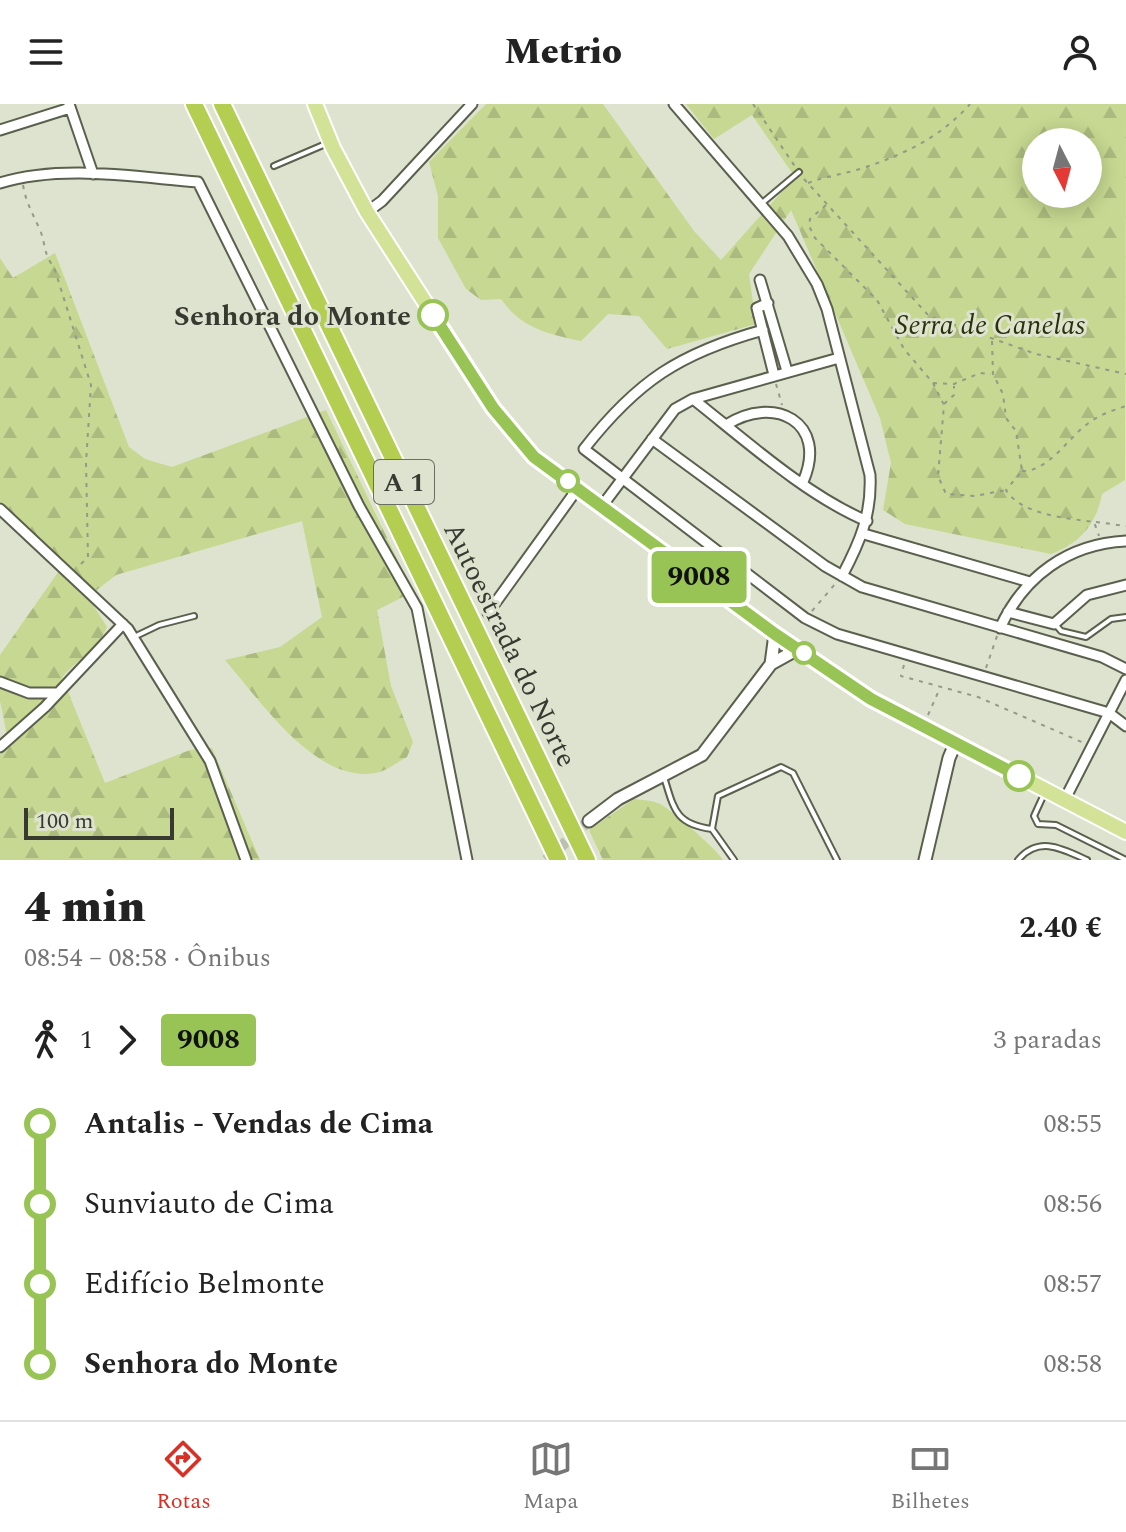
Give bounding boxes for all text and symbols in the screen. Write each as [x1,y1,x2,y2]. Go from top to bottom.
text: Metrio [504,25,622,80]
icon: menu [24,30,68,74]
icon: person [1058,30,1102,74]
north arrow [1022,128,1102,208]
map controls [1022,128,1102,208]
place label: Senhora do Monte [174,295,411,338]
marker: Senhora do Monte [418,300,448,330]
park label: Serra de Canelas [895,304,1085,347]
road number: A 1 [374,460,434,504]
unlabelled marker [557,470,579,492]
street label: Autoestrada do Norte [432,515,588,775]
line badge: 9008 [643,551,755,603]
text: 9008 [668,555,730,598]
unlabelled marker [793,642,815,664]
unlabelled marker [1004,761,1034,791]
scale bar [24,804,174,840]
text: 100 m [36,805,93,838]
text: 4 min [24,874,146,941]
text: 2.40 € [1019,905,1102,951]
text: 08:54 – 08:58 · Ônibus [24,938,271,978]
icon: walk [24,1018,68,1062]
icon: forward [105,1018,149,1062]
text: 9008 [177,1018,240,1061]
text: 1 [80,1020,93,1060]
text: 3 paradas [993,1020,1102,1060]
text: Antalis - Vendas de Cima [84,1101,433,1147]
text: 08:55 [1043,1104,1102,1144]
text: Sunviauto de Cima [84,1181,334,1227]
text: 08:56 [1043,1184,1102,1224]
text: Edifício Belmonte [84,1261,325,1307]
text: 08:57 [1043,1264,1102,1304]
text: Senhora do Monte [84,1341,338,1387]
text: 08:58 [1043,1344,1102,1384]
tab: Rotas [156,1437,211,1518]
tab: Mapa [523,1437,578,1518]
tab: Bilhetes [891,1437,970,1518]

